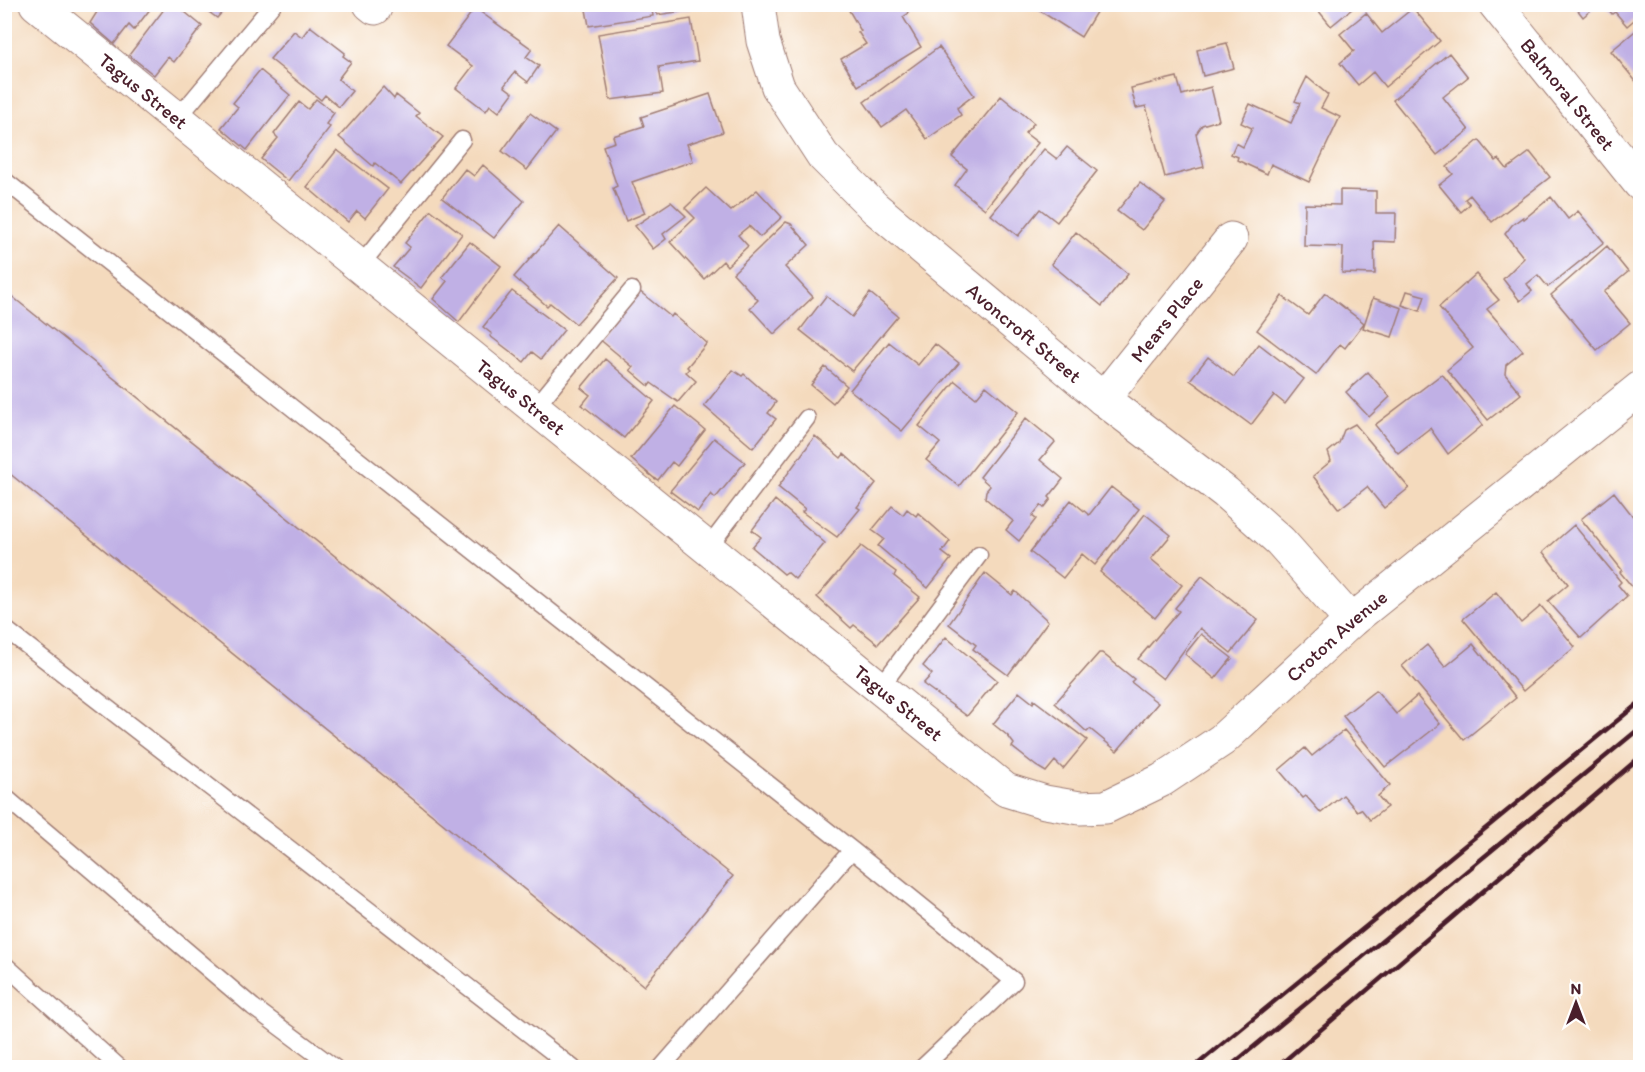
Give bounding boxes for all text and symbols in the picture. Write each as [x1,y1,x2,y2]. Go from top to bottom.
street label: Balmoral Street [1515,33,1620,155]
street label: Tagus Street [94,48,193,134]
street label: Mears Place [1125,272,1208,367]
street label: Avoncroft Street [962,278,1086,388]
street label: Tagus Street [471,354,571,440]
street label: Croton Avenue [1281,585,1392,687]
street label: Tagus Street [849,660,948,746]
north arrow [1546,973,1606,1033]
text: N [1571,979,1581,998]

